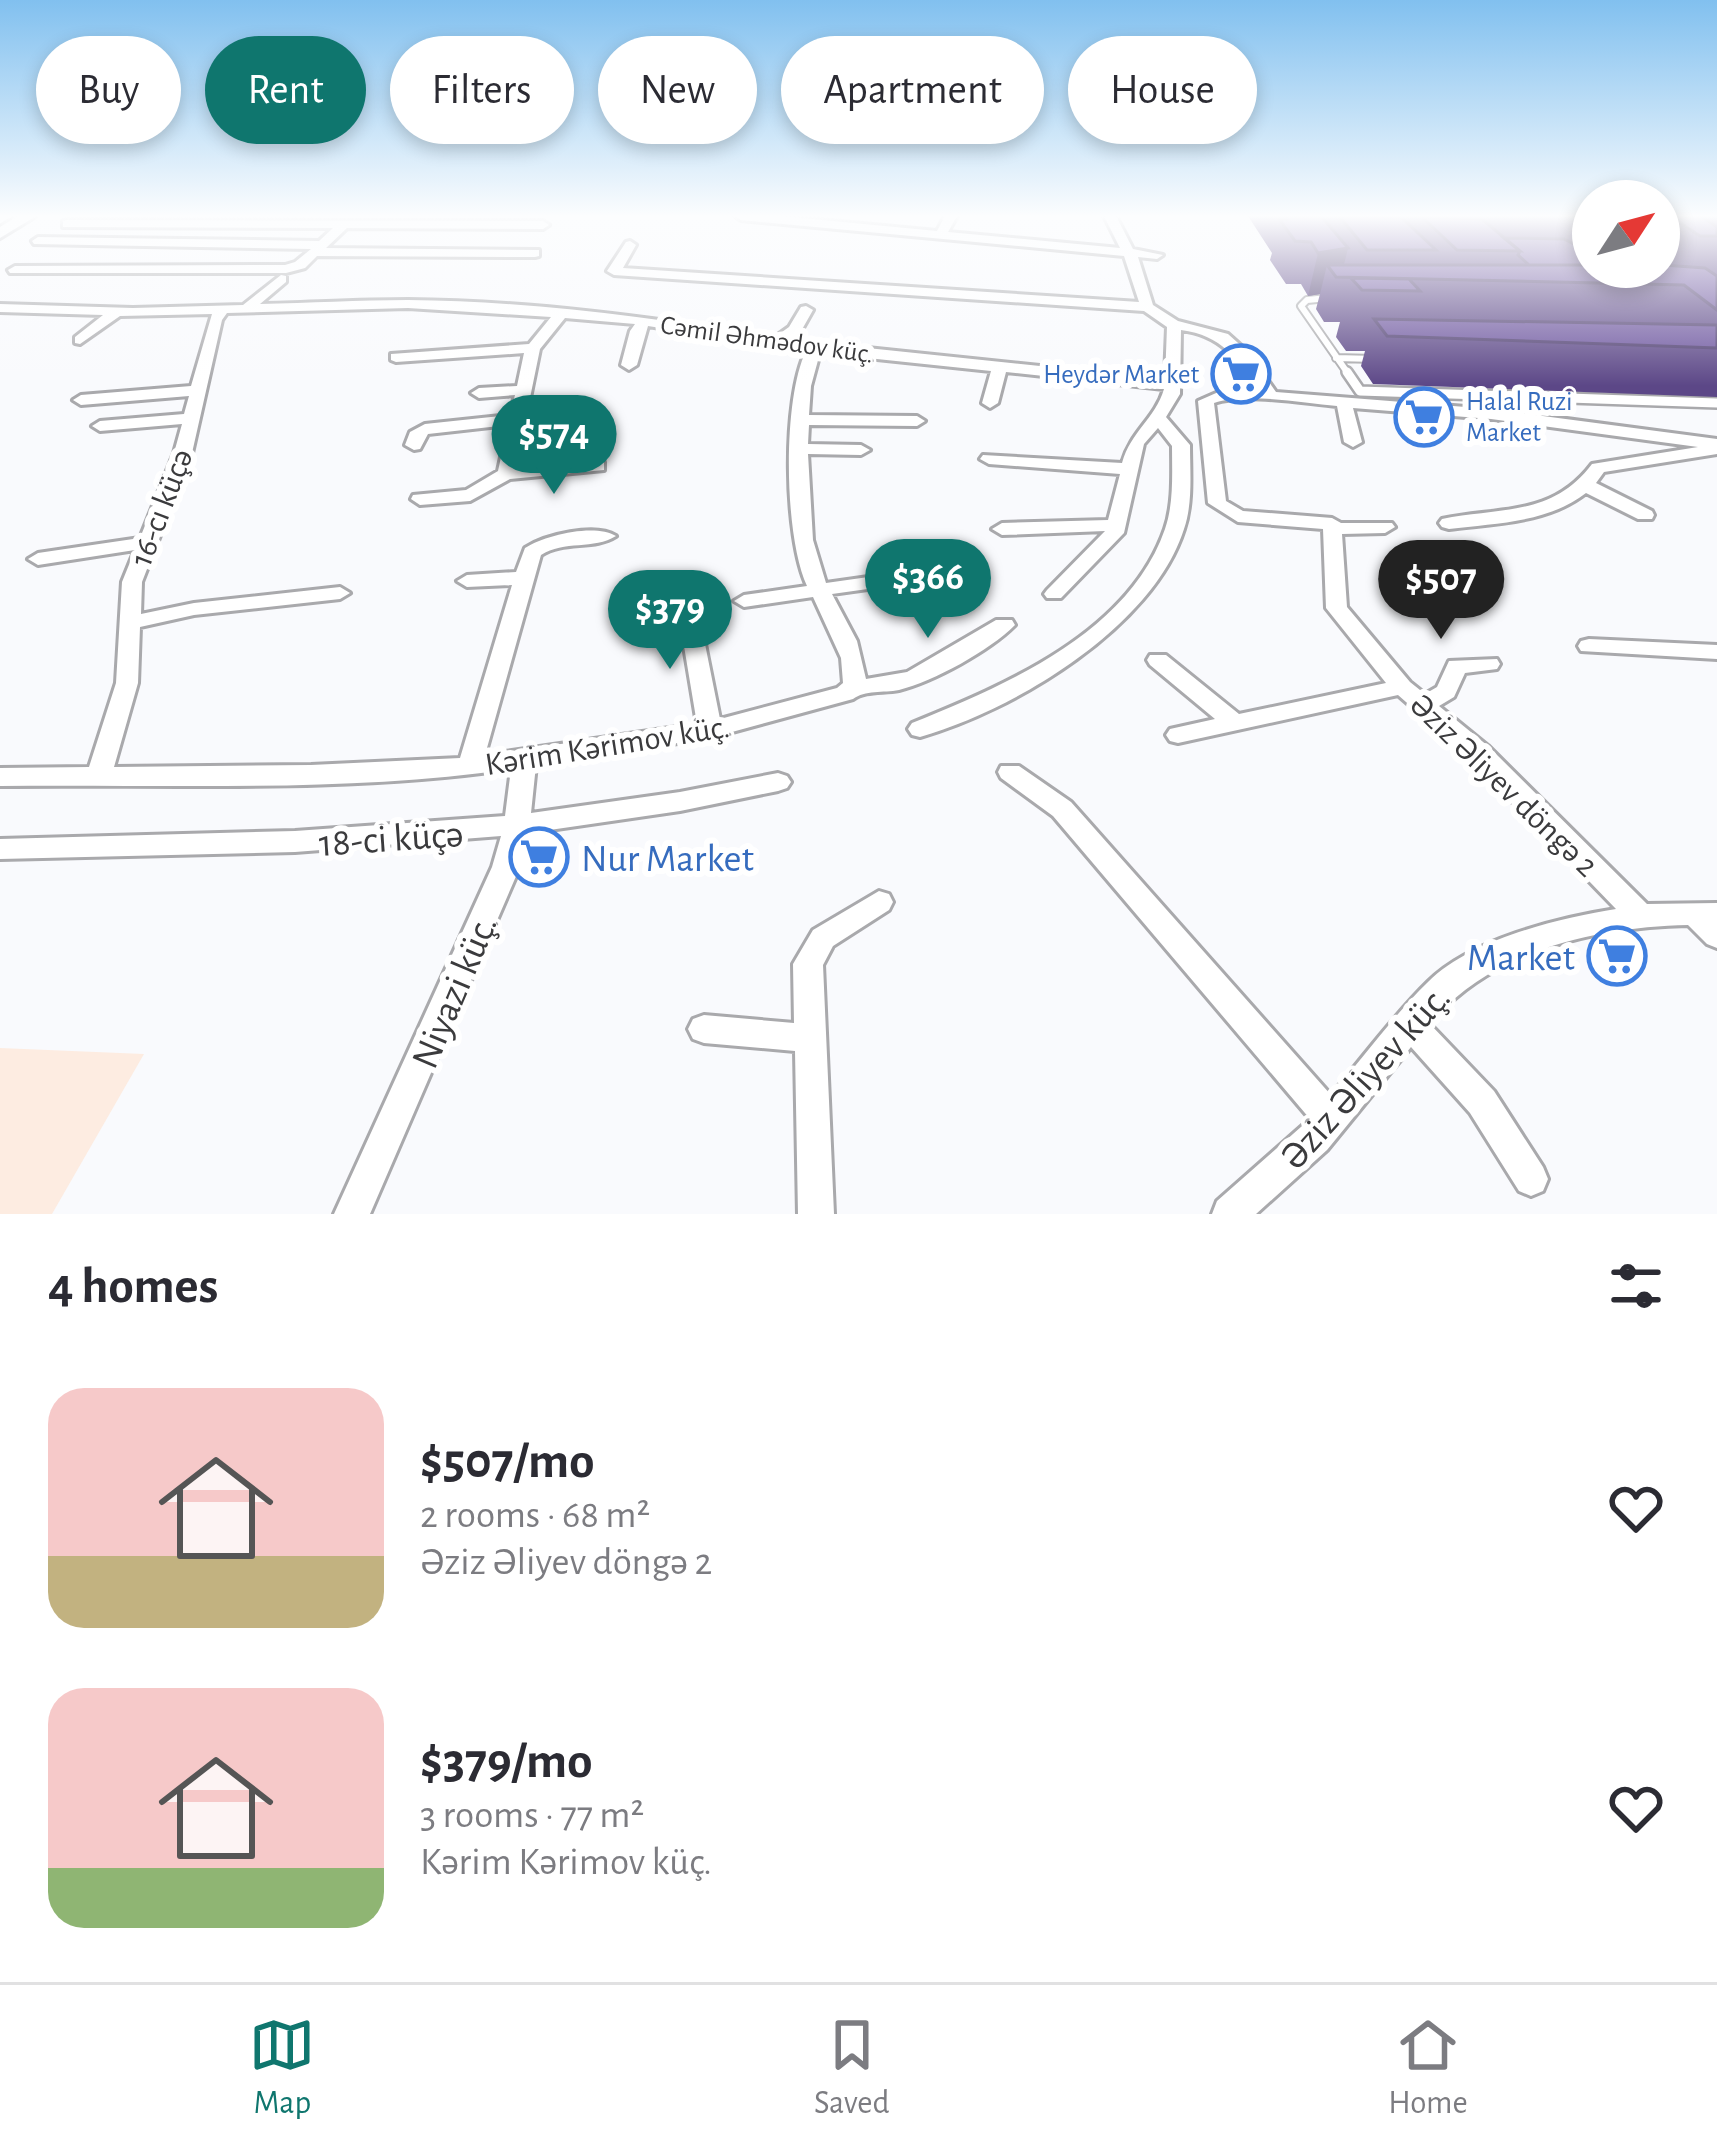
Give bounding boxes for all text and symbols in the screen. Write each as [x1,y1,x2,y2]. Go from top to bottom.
chip: Buy [36,36,181,144]
chip: Rent [205,36,366,144]
chip: Filters [390,36,574,144]
chip: New [598,36,757,144]
chip: Apartment [781,36,1044,144]
chip: House [1068,36,1257,144]
north arrow [1572,180,1680,288]
map controls [1572,180,1680,288]
street label: Cəmil Əhmədov küç. [659,311,875,368]
supermarket icon: Heydər Market [1210,343,1272,405]
place label: Heydər Market [1043,361,1199,389]
supermarket icon: Halal Ruzi Market [1393,386,1455,448]
place label: Halal Ruzi Market [1466,388,1573,446]
pin: $574 [483,395,625,497]
text: $574 [519,414,589,453]
street label: 16-cı küçə [125,445,200,571]
pin: $366 [857,539,999,641]
pin: $507 [1370,540,1512,642]
text: $366 [892,558,964,597]
text: $507 [1405,559,1477,598]
pin: $379 [599,570,741,672]
text: $379 [635,589,705,628]
street label: Əziz Əliyev döngə 2 [1403,688,1604,884]
street label: Kərim Kərimov küç. [483,711,732,782]
street label: 18-ci küçə [317,815,465,864]
supermarket icon: Nur Market [508,826,570,888]
place label: Nur Market [581,840,754,879]
street label: Niyazi küç. [406,910,505,1074]
supermarket icon: Market [1586,925,1648,987]
place label: Market [1467,939,1575,978]
street label: Əziz Əliyev küç. [1273,978,1458,1177]
icon: filters [1603,1253,1669,1319]
text: 4 homes [48,1261,218,1312]
icon: home [144,1436,288,1580]
text: $507/mo [420,1436,594,1487]
icon: heart [1603,1475,1669,1541]
text: 2 rooms · 68 m² [420,1496,650,1535]
text: Əziz Əliyev döngə 2 [420,1543,712,1582]
icon: home [144,1736,288,1880]
text: $379/mo [420,1736,592,1787]
icon: heart [1603,1775,1669,1841]
text: 3 rooms · 77 m² [420,1796,644,1835]
text: Kərim Kərimov küç. [420,1843,712,1882]
tab: Map [249,2012,315,2124]
tab: Saved [814,2012,890,2124]
tab: Home [1388,2012,1468,2124]

